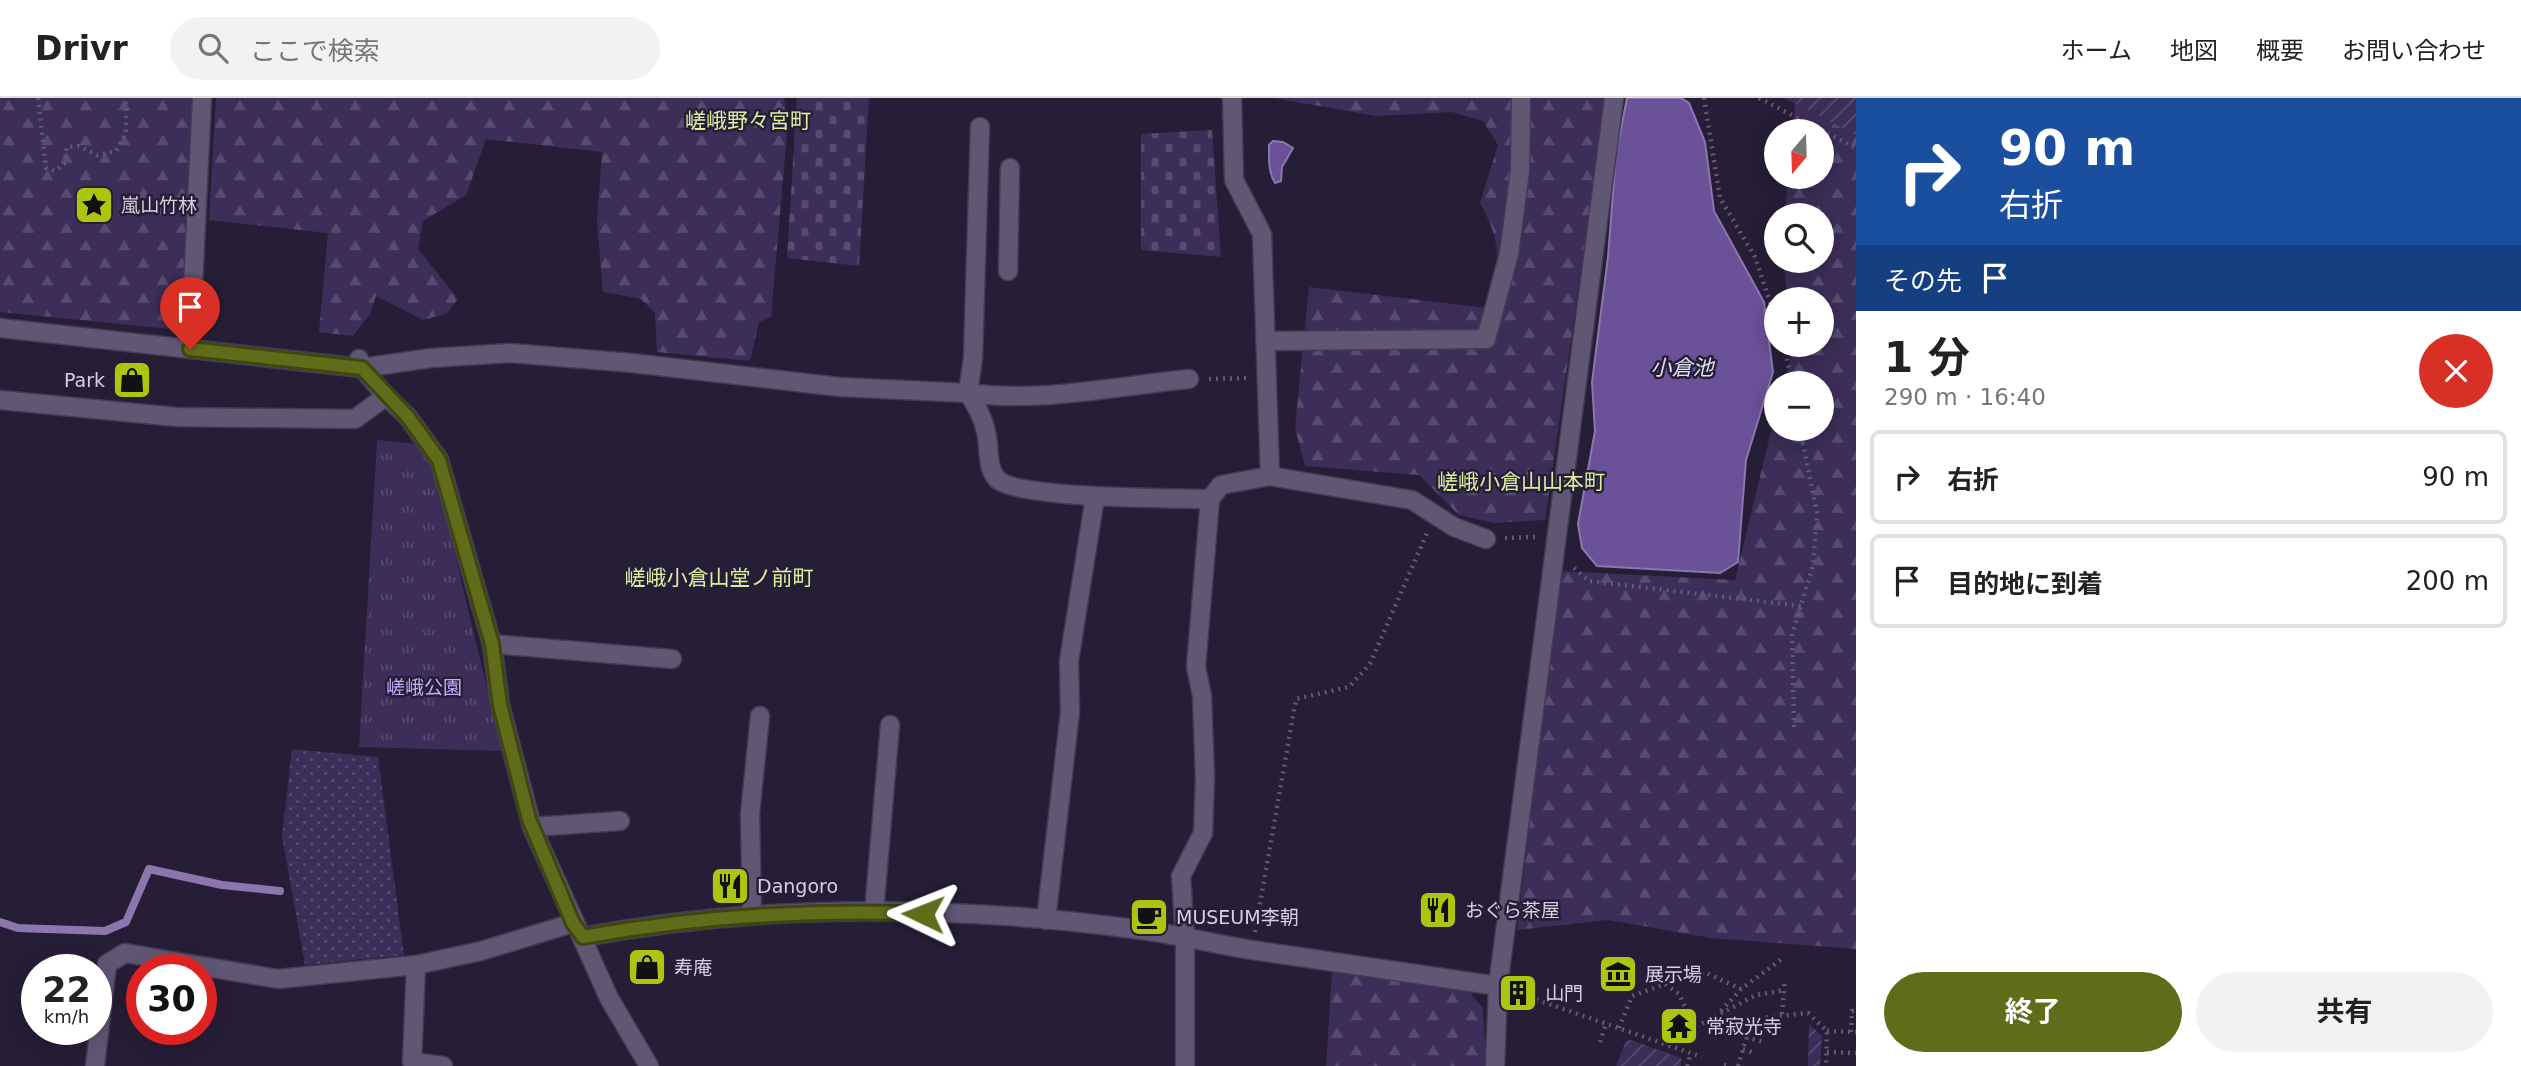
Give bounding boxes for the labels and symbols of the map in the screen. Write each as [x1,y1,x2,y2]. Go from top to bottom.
district label: 嵯峨野々宮町 [685,109,811,133]
north arrow [1764,119,1834,189]
place icon: 嵐山竹林 [73,184,115,226]
place label: 嵐山竹林 [121,194,197,216]
pin [160,277,220,349]
water label: 小倉池 [1651,356,1715,380]
shop icon: Park [111,359,153,401]
place label: Park [64,369,105,391]
district label: 嵯峨小倉山山本町 [1437,470,1605,494]
district label: 嵯峨小倉山堂ノ前町 [625,566,814,590]
park label: 嵯峨公園 [386,676,462,698]
restaurant icon: Dangoro [709,865,751,907]
place label: Dangoro [757,875,838,897]
position arrow [886,877,960,951]
restaurant icon: おぐら茶屋 [1417,889,1459,931]
cafe icon: MUSEUM李朝 [1128,896,1170,938]
place label: おぐら茶屋 [1465,899,1560,921]
place label: MUSEUM李朝 [1176,906,1299,928]
shop icon: 寿庵 [626,946,668,988]
museum icon: 展示場 [1597,953,1639,995]
speed limit sign: 30 [126,954,217,1045]
place label: 寿庵 [674,956,712,978]
place label: 展示場 [1645,963,1702,985]
building icon: 山門 [1497,972,1539,1014]
place label: 山門 [1545,982,1583,1004]
temple icon: 常寂光寺 [1658,1005,1700,1047]
place label: 常寂光寺 [1706,1015,1782,1037]

